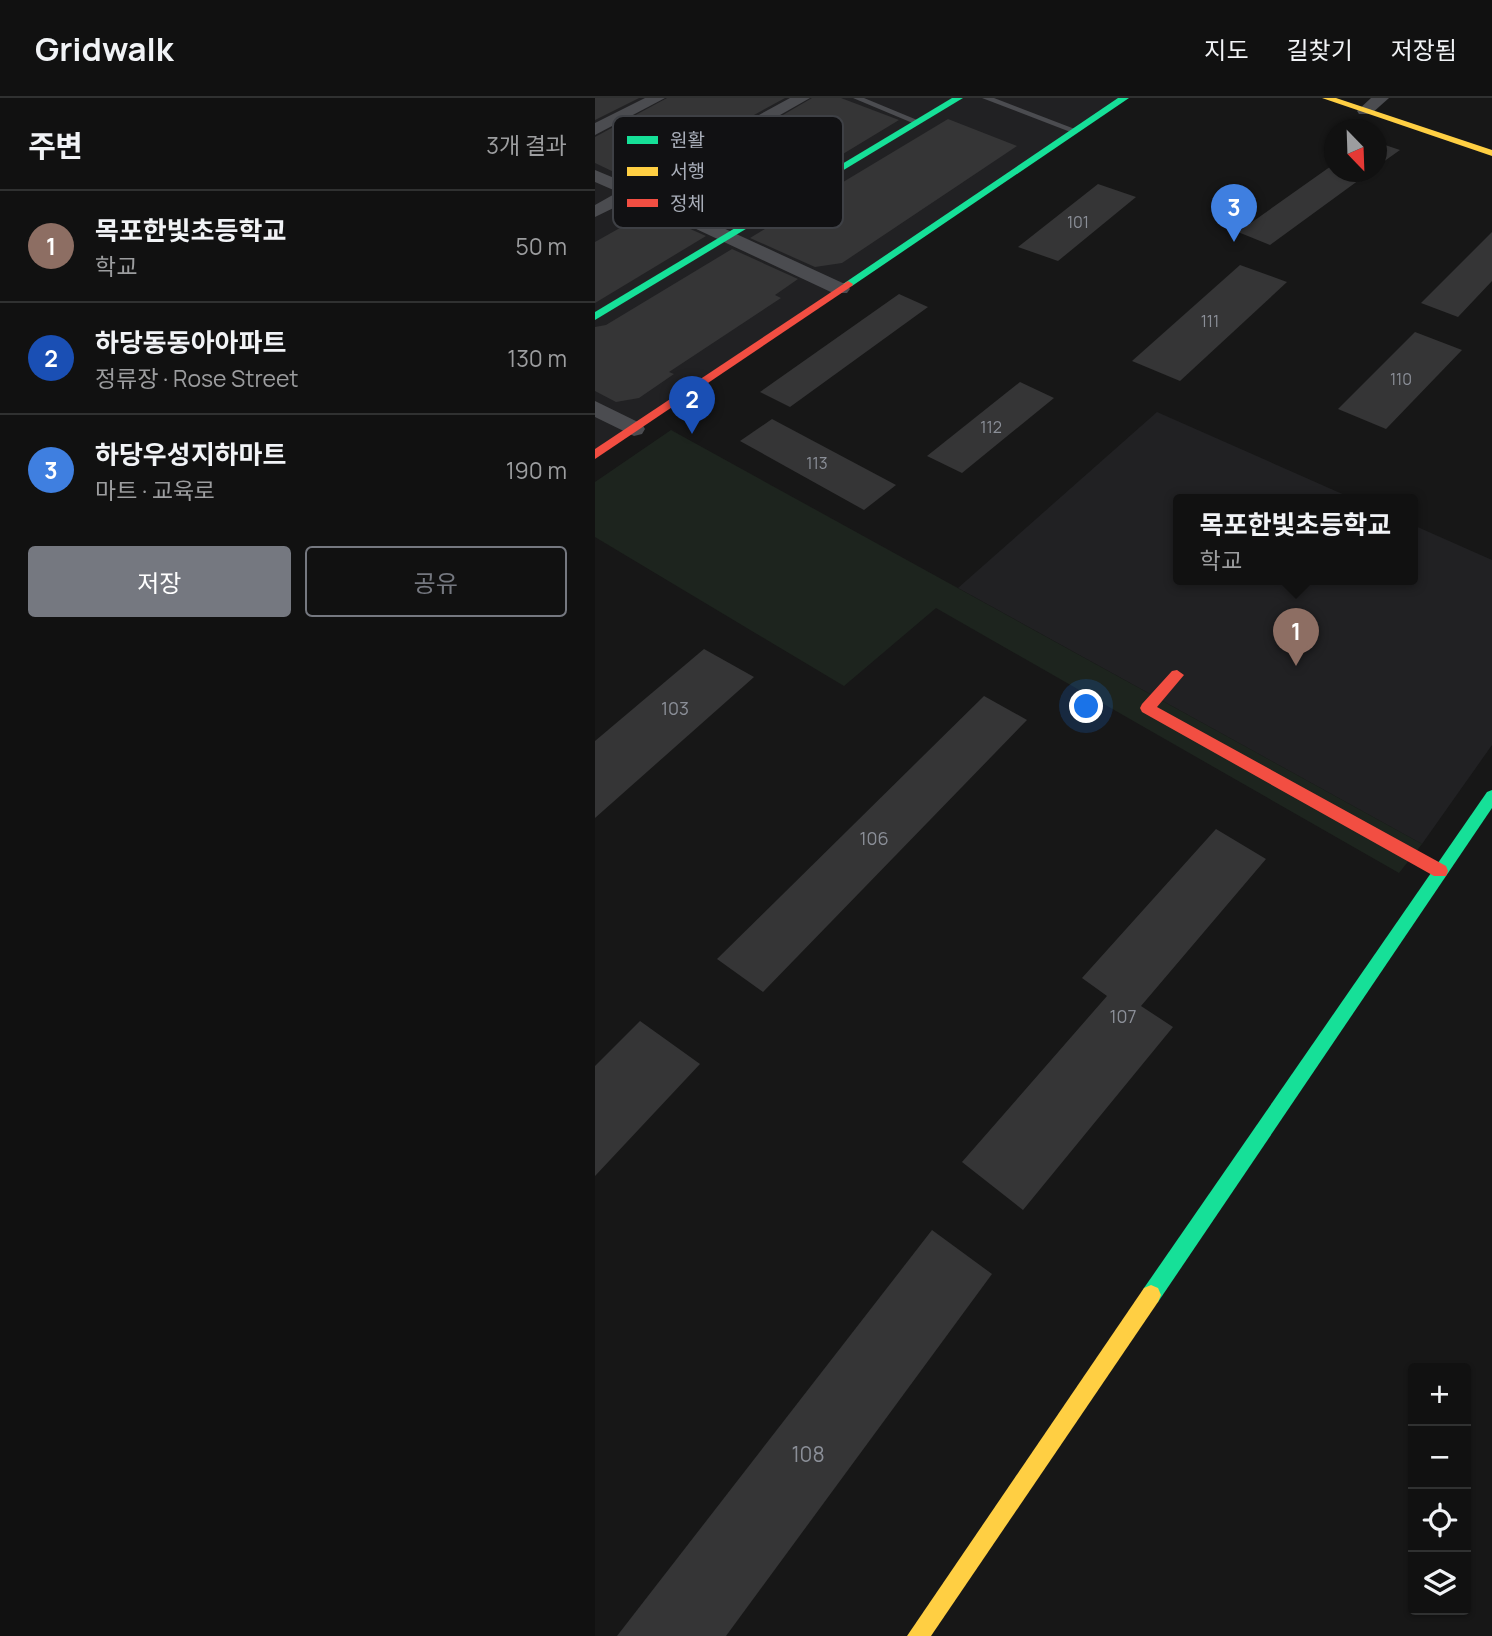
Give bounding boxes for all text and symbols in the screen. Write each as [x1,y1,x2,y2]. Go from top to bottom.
text: Gridwalk [35,26,173,71]
text: 지도 [1204,33,1249,66]
text: 길찾기 [1287,33,1353,66]
text: 저장됨 [1391,33,1457,66]
legend [613,116,843,228]
north arrow [1324,119,1387,182]
text: 주변 [28,125,83,166]
text: 원활 [670,127,705,153]
text: 3개 결과 [486,129,567,161]
text: 서행 [670,158,705,184]
pin: 3 [1211,184,1257,242]
text: 정체 [670,190,705,216]
house number: 101 [1067,211,1089,233]
text: 목포한빛초등학교 [95,212,286,248]
text: 1 [46,230,56,262]
text: 50 m [516,230,567,262]
text: 학교 [95,250,137,282]
house number: 111 [1201,310,1219,332]
text: 하당동동아아파트 [95,324,286,360]
text: 2 [44,342,58,374]
text: 130 m [507,342,567,374]
text: 정류장 · Rose Street [95,362,299,394]
house number: 110 [1390,368,1412,390]
pin: 2 [669,376,715,434]
house number: 112 [980,416,1002,438]
text: 하당우성지하마트 [95,436,286,472]
house number: 113 [806,452,828,474]
text: 3 [44,454,58,486]
text: 190 m [506,454,567,486]
text: 마트 · 교육로 [95,474,215,506]
popup [1173,494,1418,585]
text: 목포한빛초등학교 [1200,506,1391,542]
text: 학교 [1200,544,1242,576]
button: 저장 [28,546,291,617]
button: 공유 [305,546,567,617]
pin: 1 [1273,608,1319,666]
your location [1069,689,1103,723]
house number: 103 [661,696,689,720]
house number: 106 [859,826,889,850]
house number: 107 [1109,1004,1137,1028]
map controls [1408,1363,1471,1615]
button: + [1408,1363,1471,1426]
button: − [1408,1426,1471,1489]
house number: 108 [791,1440,825,1468]
button: locate [1408,1489,1471,1552]
button: layers [1408,1552,1471,1615]

